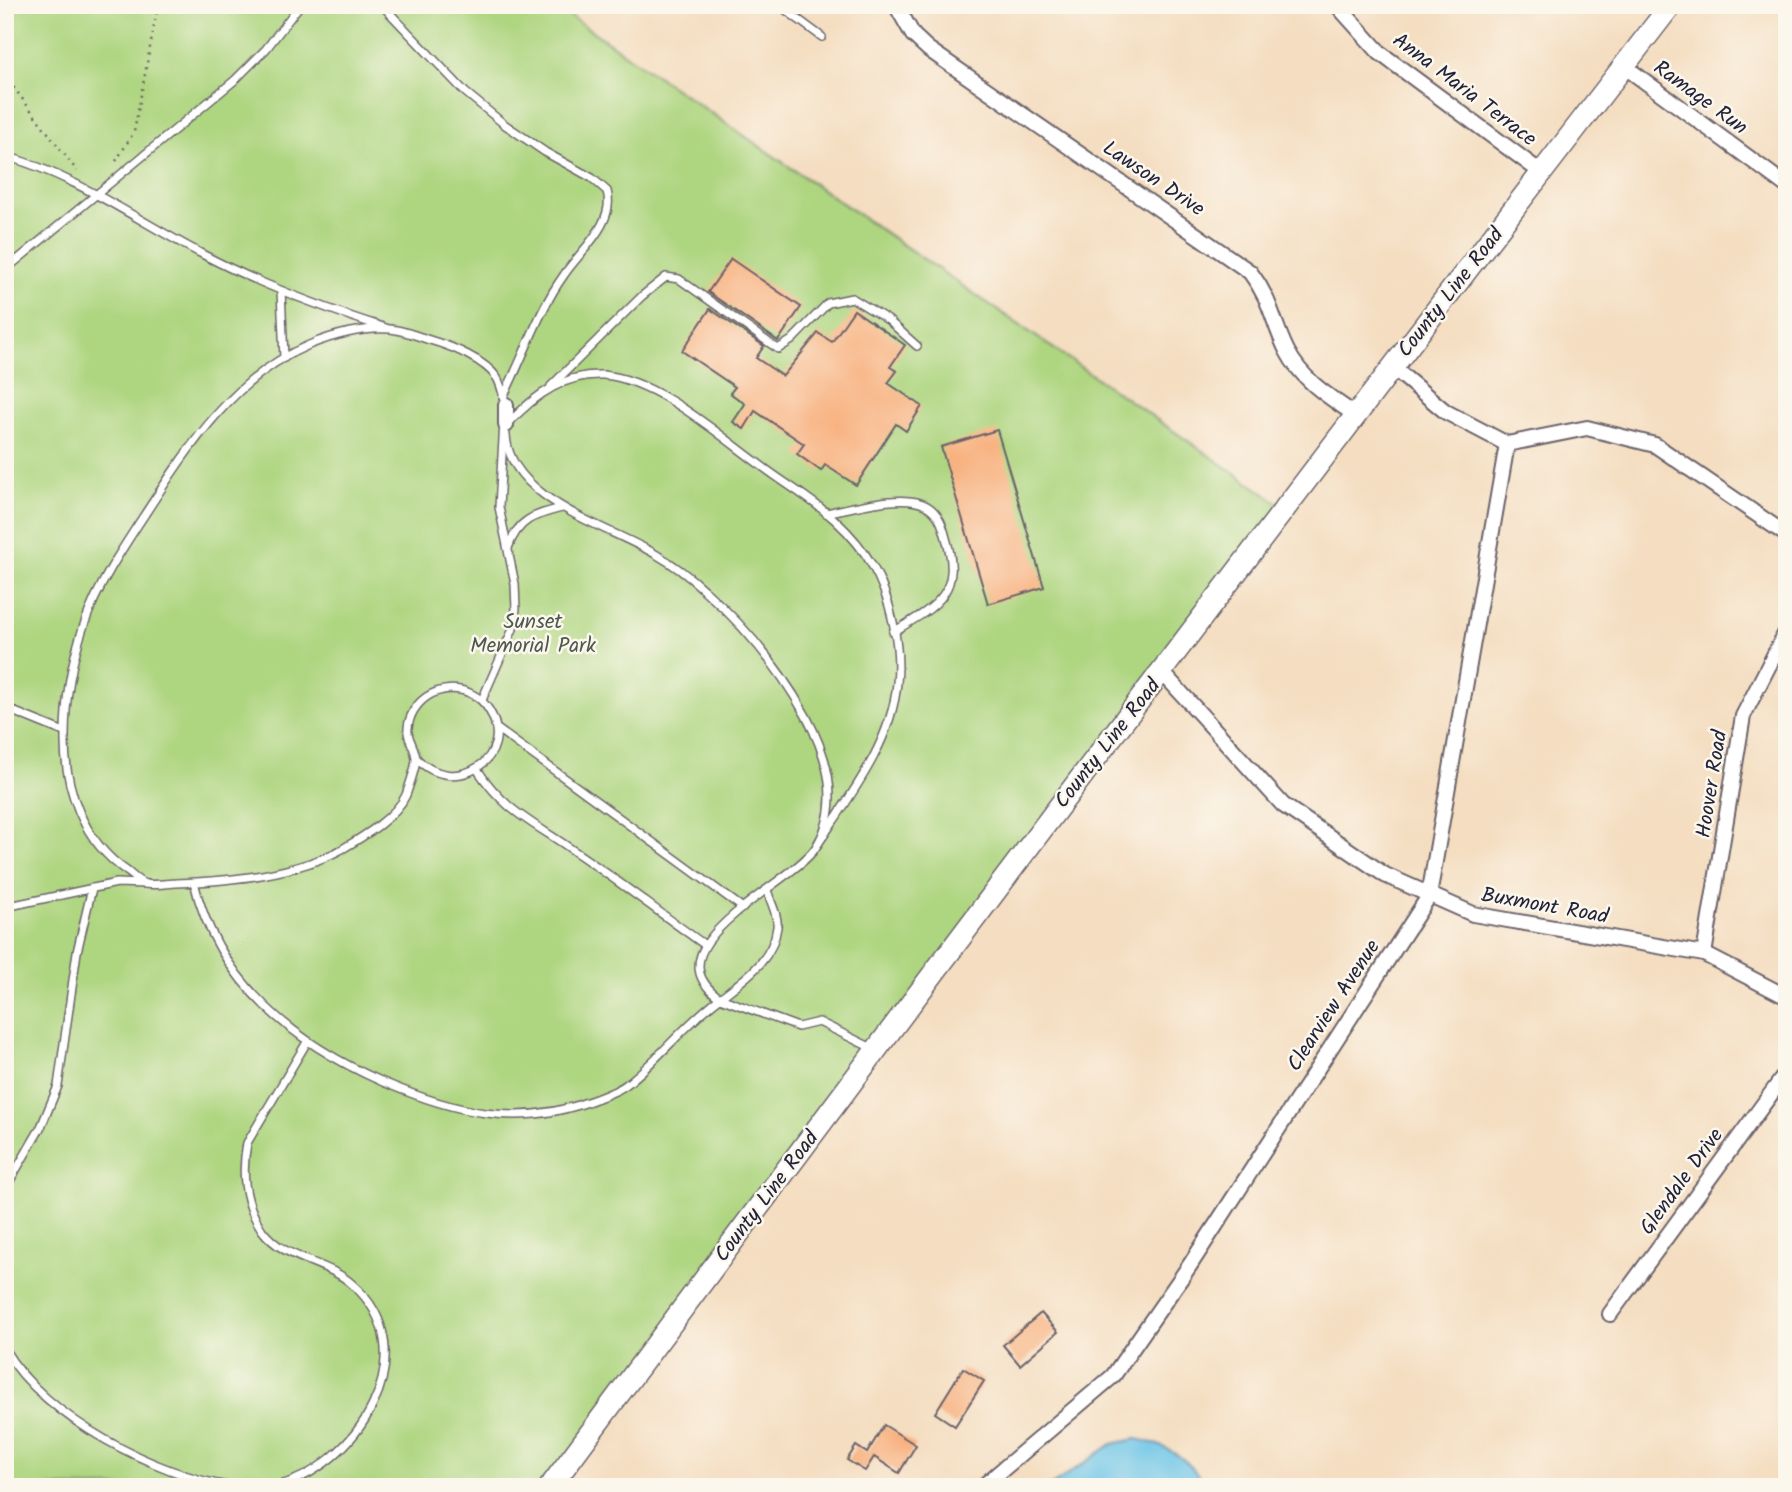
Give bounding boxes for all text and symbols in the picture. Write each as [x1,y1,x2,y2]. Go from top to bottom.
street label: Anna Maria Terrace [1385,25,1544,156]
street label: Ramage Run [1646,53,1754,144]
street label: Lawson Drive [1095,133,1211,226]
street label: County Line Road [1390,220,1513,365]
park label: Sunset Memorial Park [470,606,596,663]
street label: County Line Road [1047,671,1170,816]
street label: Hoover Road [1688,727,1737,841]
street label: Buxmont Road [1479,879,1611,934]
street label: Clearview Avenue [1279,933,1390,1078]
street label: Glendale Drive [1632,1121,1733,1242]
street label: County Line Road [707,1124,828,1270]

